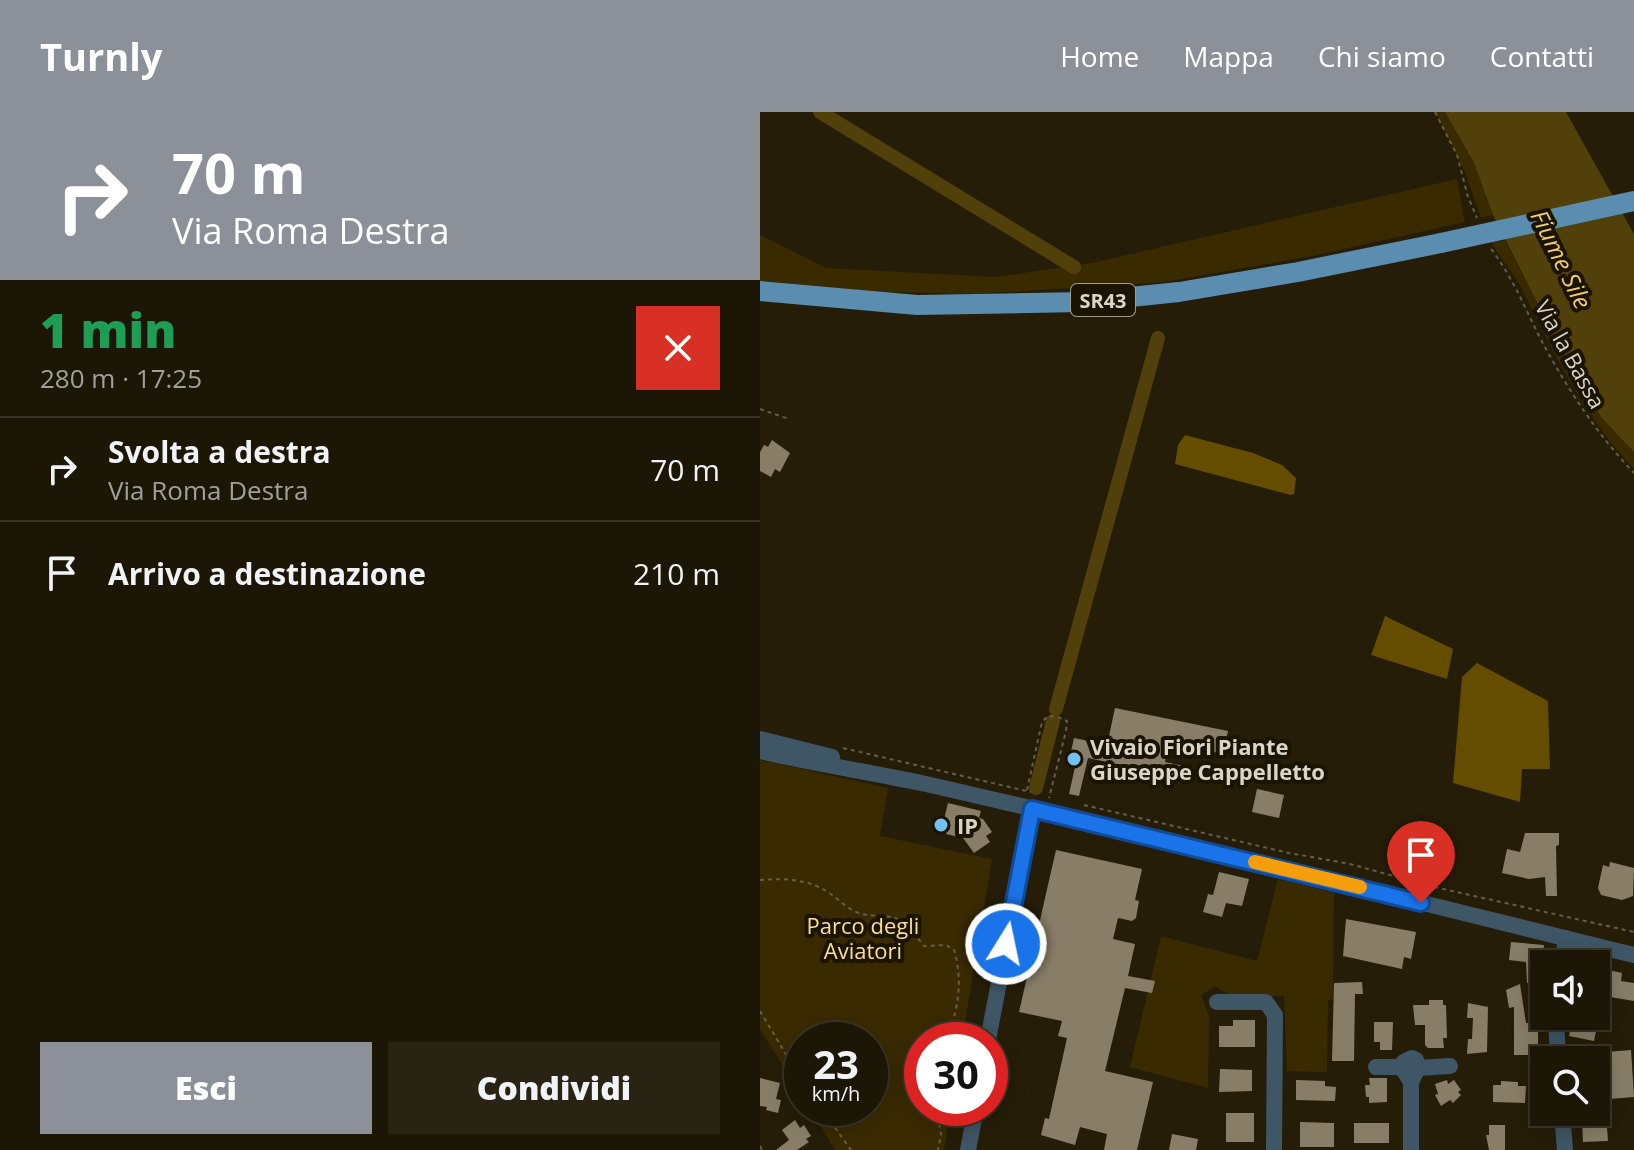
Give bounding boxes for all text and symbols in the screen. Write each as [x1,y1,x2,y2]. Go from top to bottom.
text: Turnly [40,30,162,82]
text: Home [1060,37,1139,75]
text: Mappa [1183,37,1274,75]
text: Chi siamo [1318,37,1446,75]
text: Contatti [1490,37,1594,75]
text: 70 m [172,134,306,210]
icon: right [40,144,144,248]
water label: Fiume Sile [1524,204,1600,314]
text: Via Roma Destra [172,206,450,255]
road number: SR43 [1071,284,1135,316]
street label: Via la Bassa [1529,294,1613,414]
text: 1 min [40,297,176,362]
button: close [636,306,720,390]
text: 280 m · 17:25 [40,360,202,396]
text: Svolta a destra [108,431,331,472]
icon: right [40,447,84,491]
text: 70 m [650,449,720,490]
text: Via Roma Destra [108,472,308,508]
icon: arrive [40,551,84,595]
text: Arrivo a destinazione [108,553,426,594]
text: 210 m [633,553,720,594]
place label: Vivaio Fiori Piante Giuseppe Cappelletto [1090,731,1325,786]
marker: Vivaio Fiori Piante Giuseppe Cappelletto [1065,750,1083,768]
place label: IP [957,810,978,840]
marker: IP [932,816,950,834]
pin [1387,821,1455,903]
icon: arrive [1399,833,1443,877]
position arrow [964,902,1048,986]
park label: Parco degli Aviatori [807,910,919,965]
map controls [1530,950,1610,1126]
button: sound [1530,950,1610,1030]
speed limit sign: 30 [904,1022,1008,1126]
text: 23 [813,1036,859,1091]
button: Esci [40,1042,372,1134]
button: Condividi [388,1042,720,1134]
button: search [1530,1046,1610,1126]
text: km/h [812,1080,860,1107]

